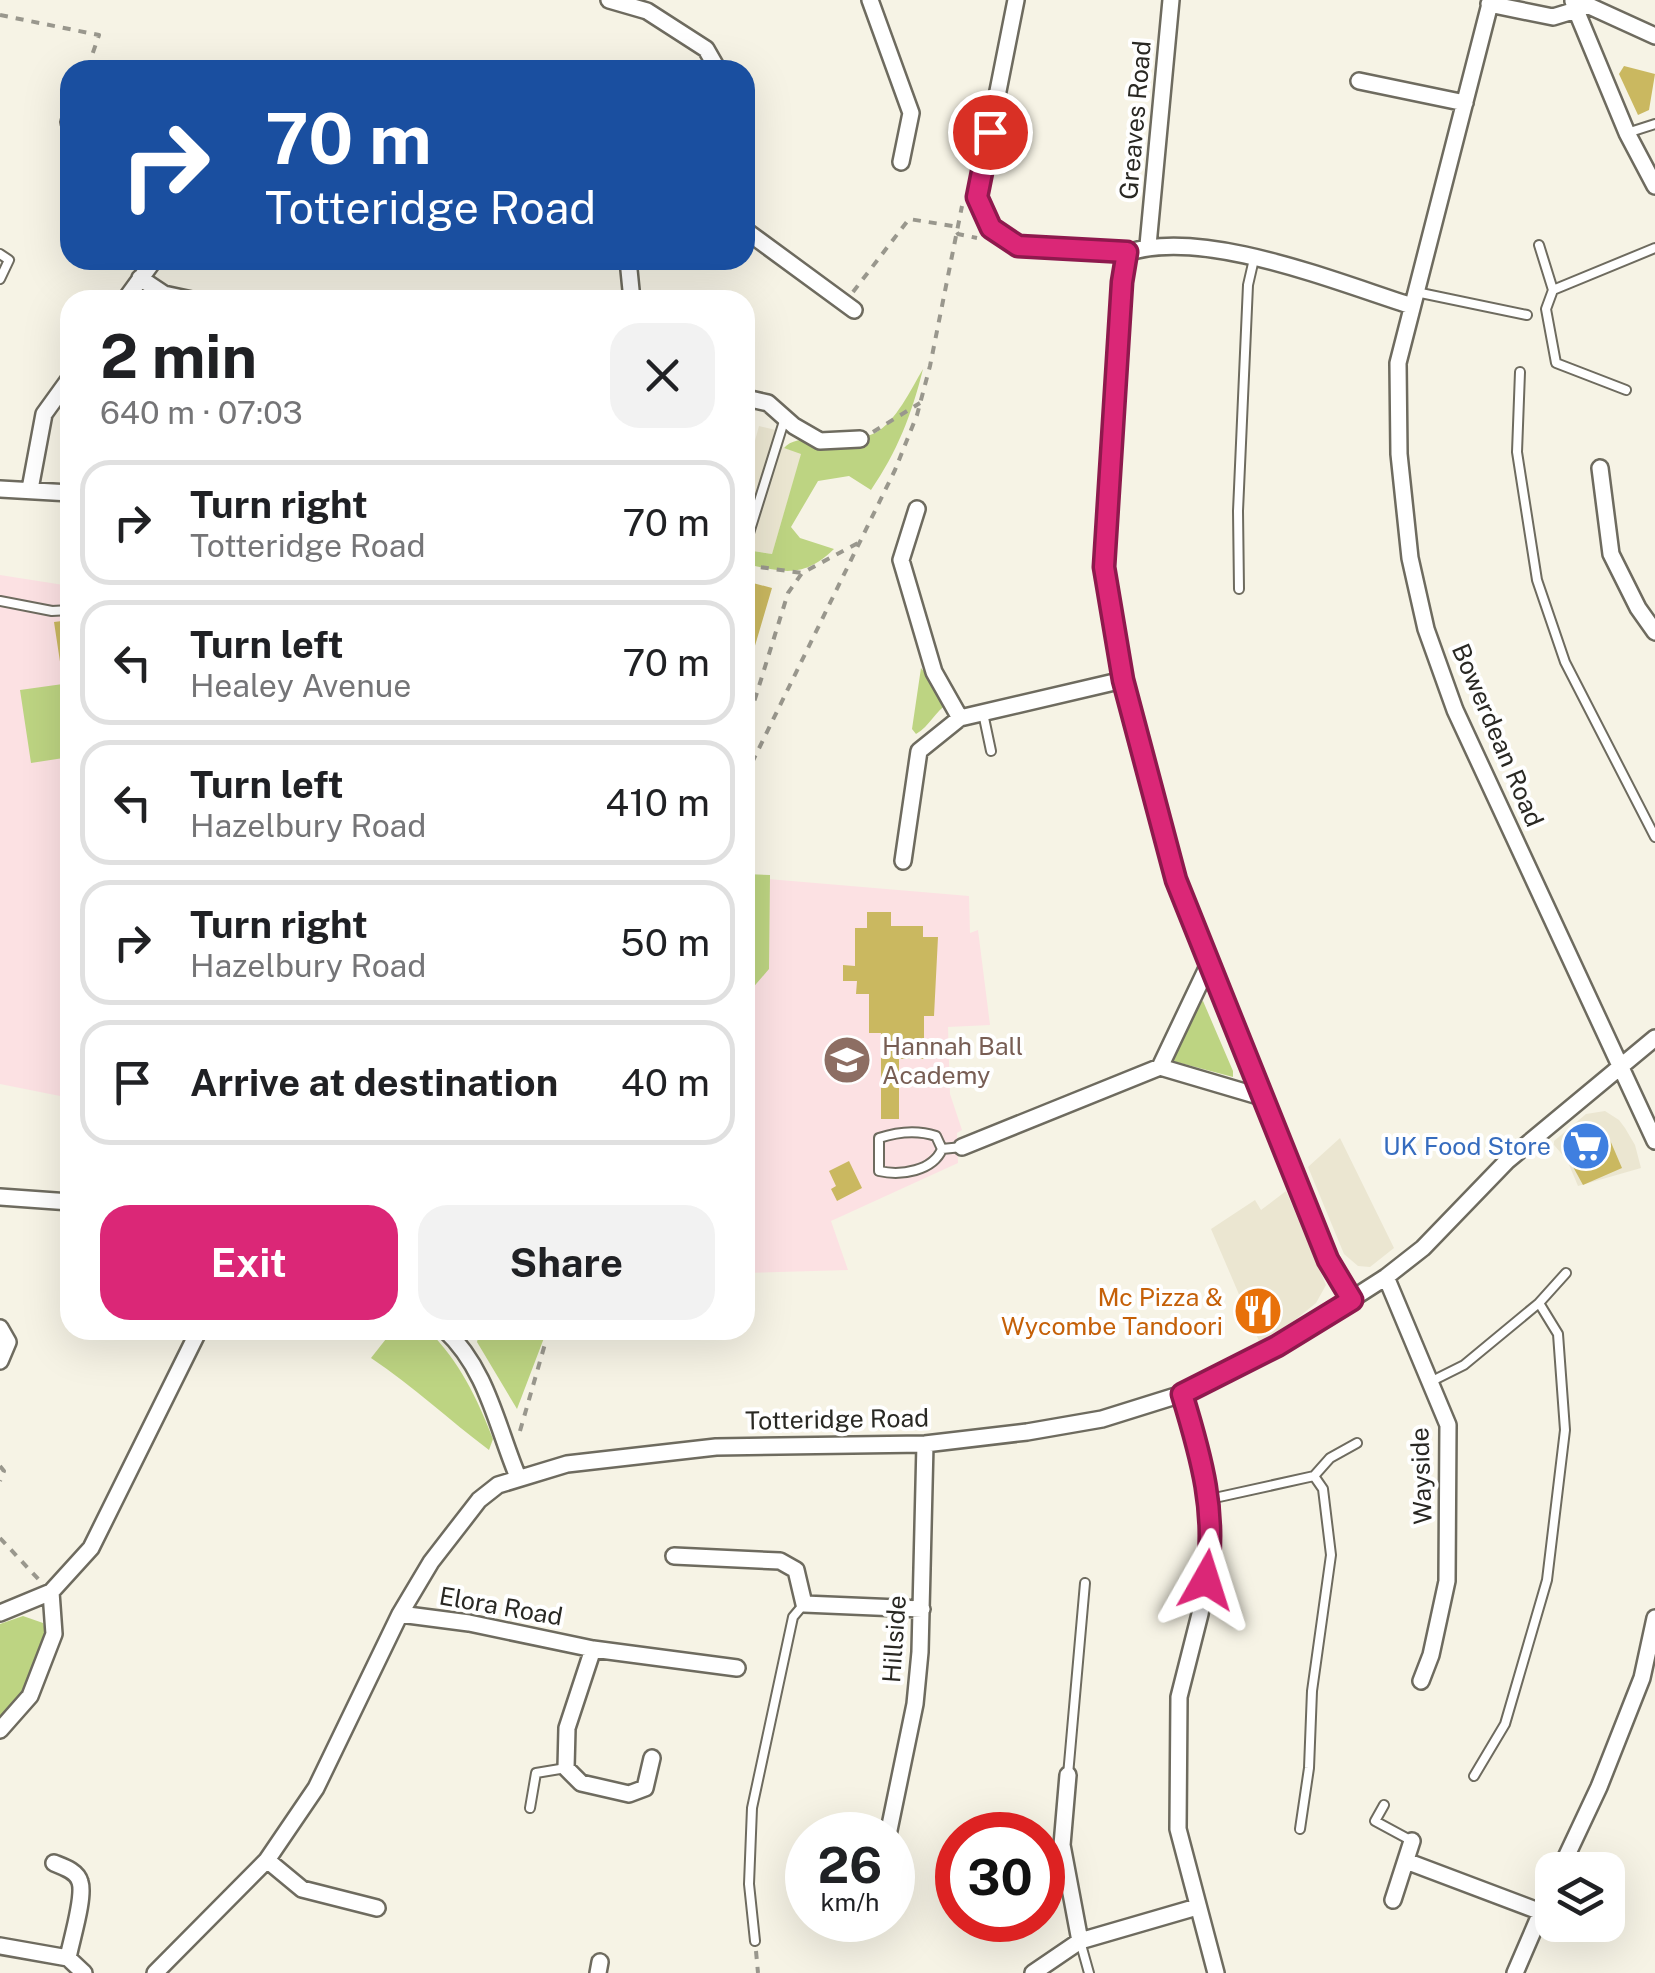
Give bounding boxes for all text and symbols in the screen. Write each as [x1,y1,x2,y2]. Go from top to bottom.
street label: Greaves Road [1113,39,1157,201]
pin [948,90,1033,175]
text: 70 m [265,97,432,180]
icon: right [100,100,230,230]
icon: arrive [963,105,1018,160]
text: Totteridge Road [265,181,596,234]
text: 2 min [100,321,257,392]
button: close [610,323,715,428]
text: 640 m · 07:03 [100,394,303,431]
text: Turn right [190,482,368,527]
icon: right [105,495,160,550]
text: 70 m [623,500,710,545]
text: Totteridge Road [190,527,425,564]
text: Turn left [190,622,344,667]
icon: left [105,635,160,690]
street label: Bowerdean Road [1446,639,1550,831]
text: 70 m [623,640,710,685]
text: Healey Avenue [190,667,411,704]
text: Turn left [190,762,344,807]
icon: left [105,775,160,830]
text: 410 m [605,780,710,825]
text: Hazelbury Road [190,807,426,844]
text: Turn right [190,902,368,947]
icon: right [105,915,160,970]
text: 50 m [620,920,710,965]
text: Hazelbury Road [190,947,426,984]
place label: Hannah Ball Academy [882,1031,1023,1090]
school or university icon: Hannah Ball Academy [821,1034,873,1086]
icon: arrive [105,1055,160,1110]
text: Arrive at destination [190,1060,558,1105]
text: 40 m [621,1060,710,1105]
supermarket icon: UK Food Store [1560,1120,1612,1172]
place label: UK Food Store [1383,1131,1551,1161]
button: Exit [100,1205,398,1320]
button: Share [418,1205,715,1320]
place label: Mc Pizza & Wycombe Tandoori [1001,1282,1223,1341]
restaurant icon: Mc Pizza & Wycombe Tandoori [1232,1285,1284,1337]
street label: Totteridge Road [745,1402,929,1436]
street label: Wayside [1404,1427,1438,1525]
position arrow [1154,1528,1258,1632]
street label: Elora Road [437,1580,565,1632]
street label: Hillside [876,1594,912,1684]
speed limit sign: 30 [935,1812,1065,1942]
text: 26 [818,1835,882,1894]
map controls [1535,1852,1625,1942]
button: layers [1535,1852,1625,1942]
text: km/h [821,1887,879,1917]

